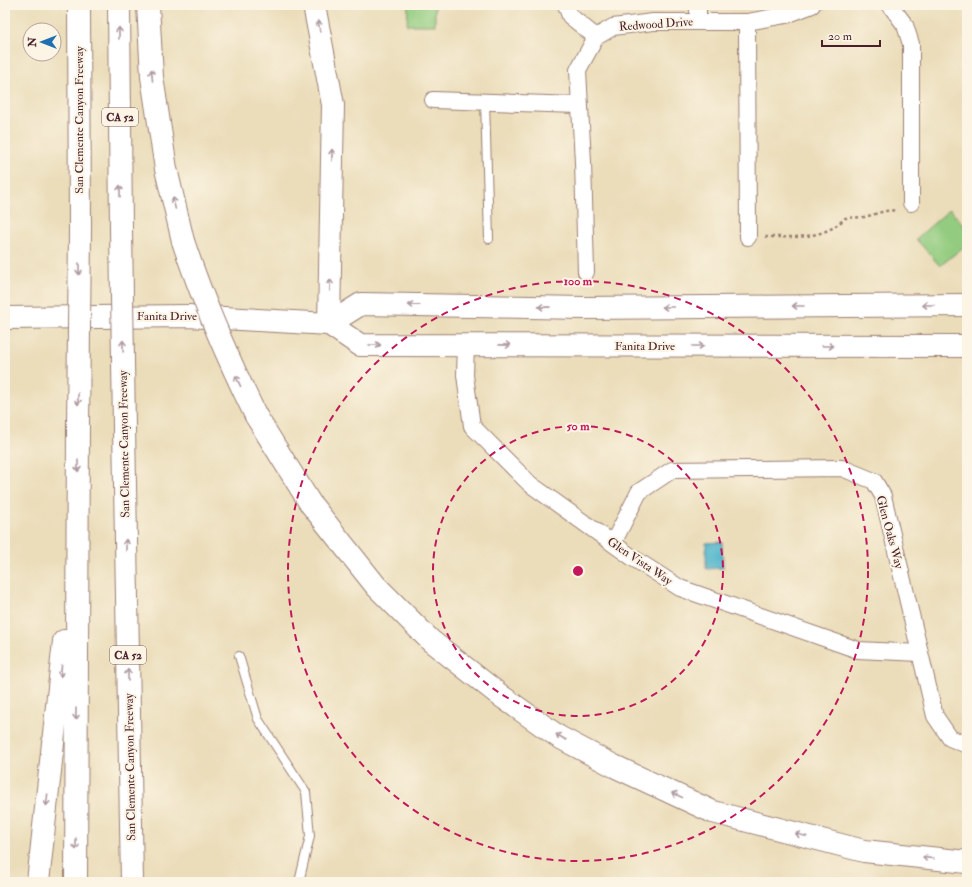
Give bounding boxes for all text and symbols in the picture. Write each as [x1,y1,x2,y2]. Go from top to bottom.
street label: Redwood Drive [619,14,694,35]
one-way arrow [315,20,323,33]
north arrow [22,22,62,62]
scale bar [822,22,880,48]
one-way arrow [115,27,123,40]
text: 20 m [828,29,853,44]
text: N [26,36,39,48]
street label: San Clemente Canyon Freeway [72,46,87,194]
one-way arrow [148,69,155,82]
road number: CA 52 [102,108,138,126]
one-way arrow [328,149,336,162]
one-way arrow [116,185,124,198]
one-way arrow [170,197,177,210]
one-way arrow [75,262,83,275]
text: 100 m [564,274,593,289]
one-way arrow [326,279,334,292]
one-way arrow [408,301,421,309]
one-way arrow [922,301,935,309]
one-way arrow [792,302,805,310]
one-way arrow [538,303,551,311]
one-way arrow [662,303,675,311]
street label: Fanita Drive [137,309,197,324]
street label: Fanita Drive [615,339,675,354]
one-way arrow [119,340,126,353]
one-way arrow [368,341,381,349]
one-way arrow [498,341,511,349]
one-way arrow [691,342,704,350]
one-way arrow [821,342,834,350]
street label: San Clemente Canyon Freeway [116,369,133,518]
one-way arrow [234,375,242,387]
one-way arrow [74,392,82,405]
text: 50 m [566,419,590,434]
one-way arrow [74,459,82,472]
street label: Glen Oaks Way [873,494,907,571]
street label: Glen Vista Way [604,534,676,589]
one-way arrow [122,539,130,552]
centre of rings [571,564,585,578]
road number: CA 52 [110,646,146,664]
one-way arrow [57,664,65,677]
one-way arrow [124,669,132,682]
street label: San Clemente Canyon Freeway [122,692,139,841]
one-way arrow [72,707,80,720]
one-way arrow [555,733,567,741]
one-way arrow [672,791,684,798]
one-way arrow [43,793,51,806]
one-way arrow [795,830,808,838]
one-way arrow [72,837,80,850]
one-way arrow [922,854,935,862]

